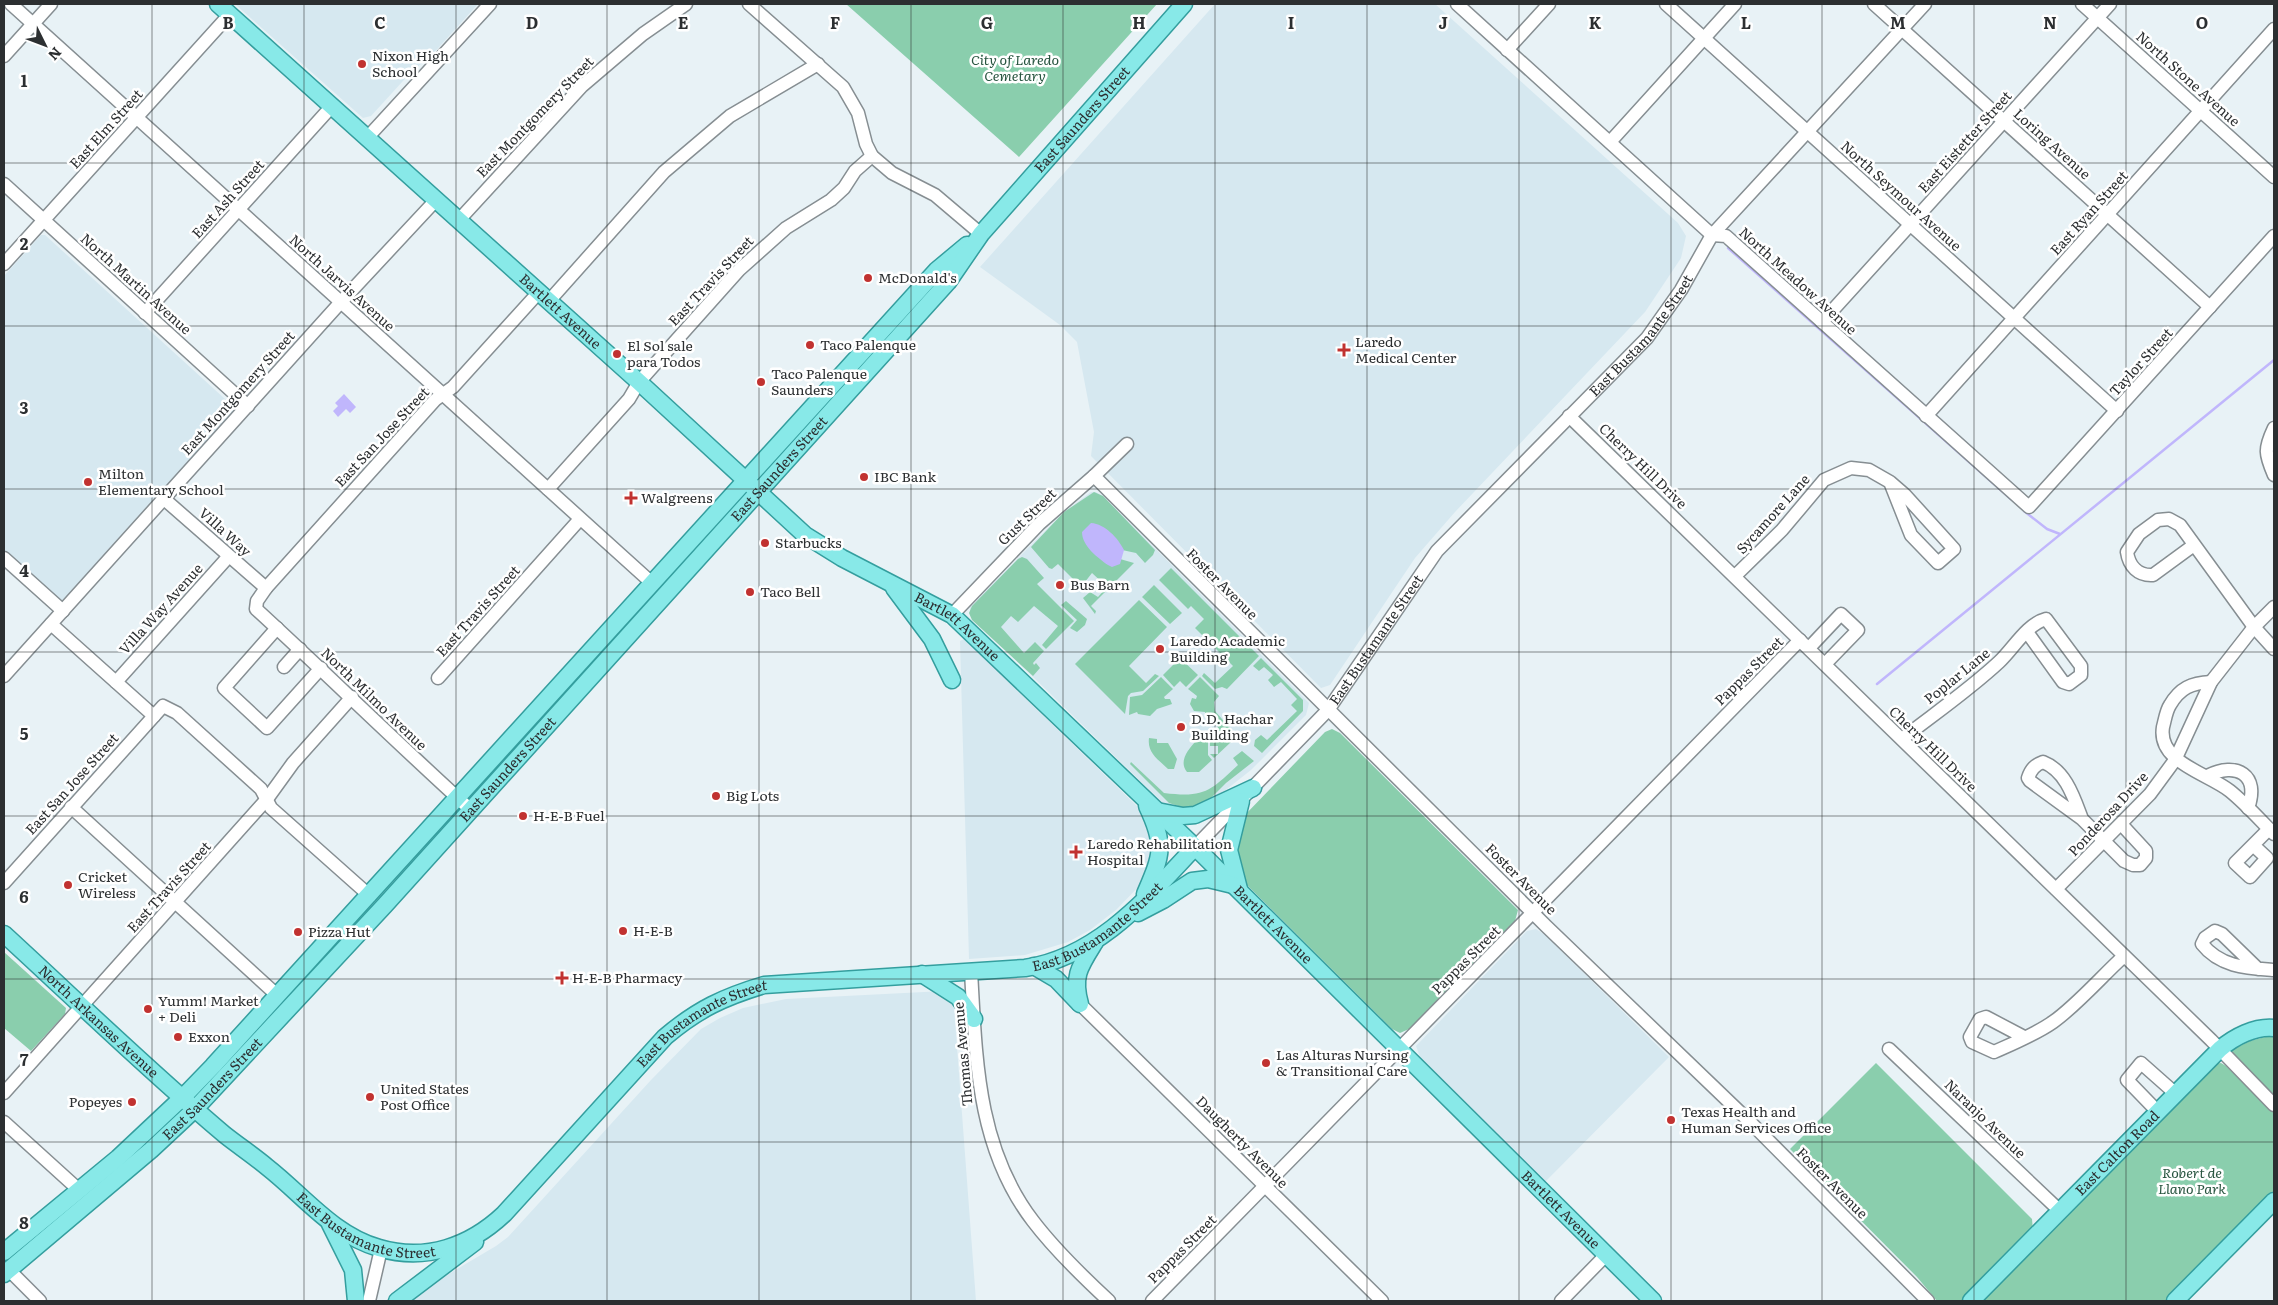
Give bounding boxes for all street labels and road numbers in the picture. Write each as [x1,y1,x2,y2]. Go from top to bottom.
street label: North Stone Avenue [2132,26,2245,130]
street label: East Montgomery Street [471,51,598,181]
street label: East Saunders Street [1029,61,1134,176]
street label: East Elm Street [64,84,147,173]
street label: East Eistetter Street [1913,86,2016,197]
street label: Loring Avenue [2010,103,2096,183]
street label: North Seymour Avenue [1837,136,1966,255]
street label: East Ash Street [186,154,268,242]
street label: East Ryan Street [2045,165,2132,259]
street label: North Meadow Avenue [1735,222,1862,339]
street label: North Martin Avenue [77,228,196,338]
street label: North Jarvis Avenue [285,229,400,335]
street label: East Travis Street [663,231,758,330]
street label: Bartlett Avenue [516,268,606,353]
street label: East Bustamante Street [1584,270,1697,400]
street label: Taylor Street [2104,322,2177,400]
street label: East Montgomery Street [176,326,299,459]
street label: East San Jose Street [330,382,433,491]
street label: East Saunders Street [725,411,832,525]
street label: Cherry Hill Drive [1595,418,1692,513]
street label: Sycamore Lane [1731,469,1814,558]
street label: Gust Street [993,483,1060,549]
street label: Villa Way [195,502,257,561]
street label: Foster Avenue [1183,543,1263,623]
street label: Villa Way Avenue [114,558,207,658]
street label: East Travis Street [431,560,524,660]
street label: East Bustamante Street [1324,570,1427,708]
street label: Bartlett Avenue [911,586,1005,665]
street label: Pappas Street [1710,631,1787,709]
street label: North Milmo Avenue [317,642,432,754]
street label: Poplar Lane [1919,643,1993,708]
street label: Cherry Hill Drive [1885,701,1982,796]
street label: East Saunders Street [454,711,560,826]
street label: East San Jose Street [20,728,123,838]
street label: Ponderosa Drive [2063,767,2152,860]
street label: East Travis Street [122,836,215,936]
street label: Foster Avenue [1482,838,1562,918]
street label: East Bustamante Street [1030,877,1166,976]
street label: Bartlett Avenue [1230,880,1318,967]
street label: Pappas Street [1427,920,1504,998]
street label: North Arkansas Avenue [35,960,164,1082]
street label: East Bustamante Street [631,974,768,1071]
street label: Thomas Avenue [947,1001,977,1107]
street label: East Saunders Street [157,1032,266,1144]
street label: Naranjo Avenue [1941,1074,2031,1162]
street label: Daugherty Avenue [1192,1091,1293,1192]
street label: East Calton Road [2070,1105,2163,1199]
street label: Foster Avenue [1793,1142,1873,1222]
street label: Bartlett Avenue [1518,1165,1605,1253]
street label: East Bustamante Street [293,1187,437,1262]
street label: Pappas Street [1143,1209,1220,1287]

